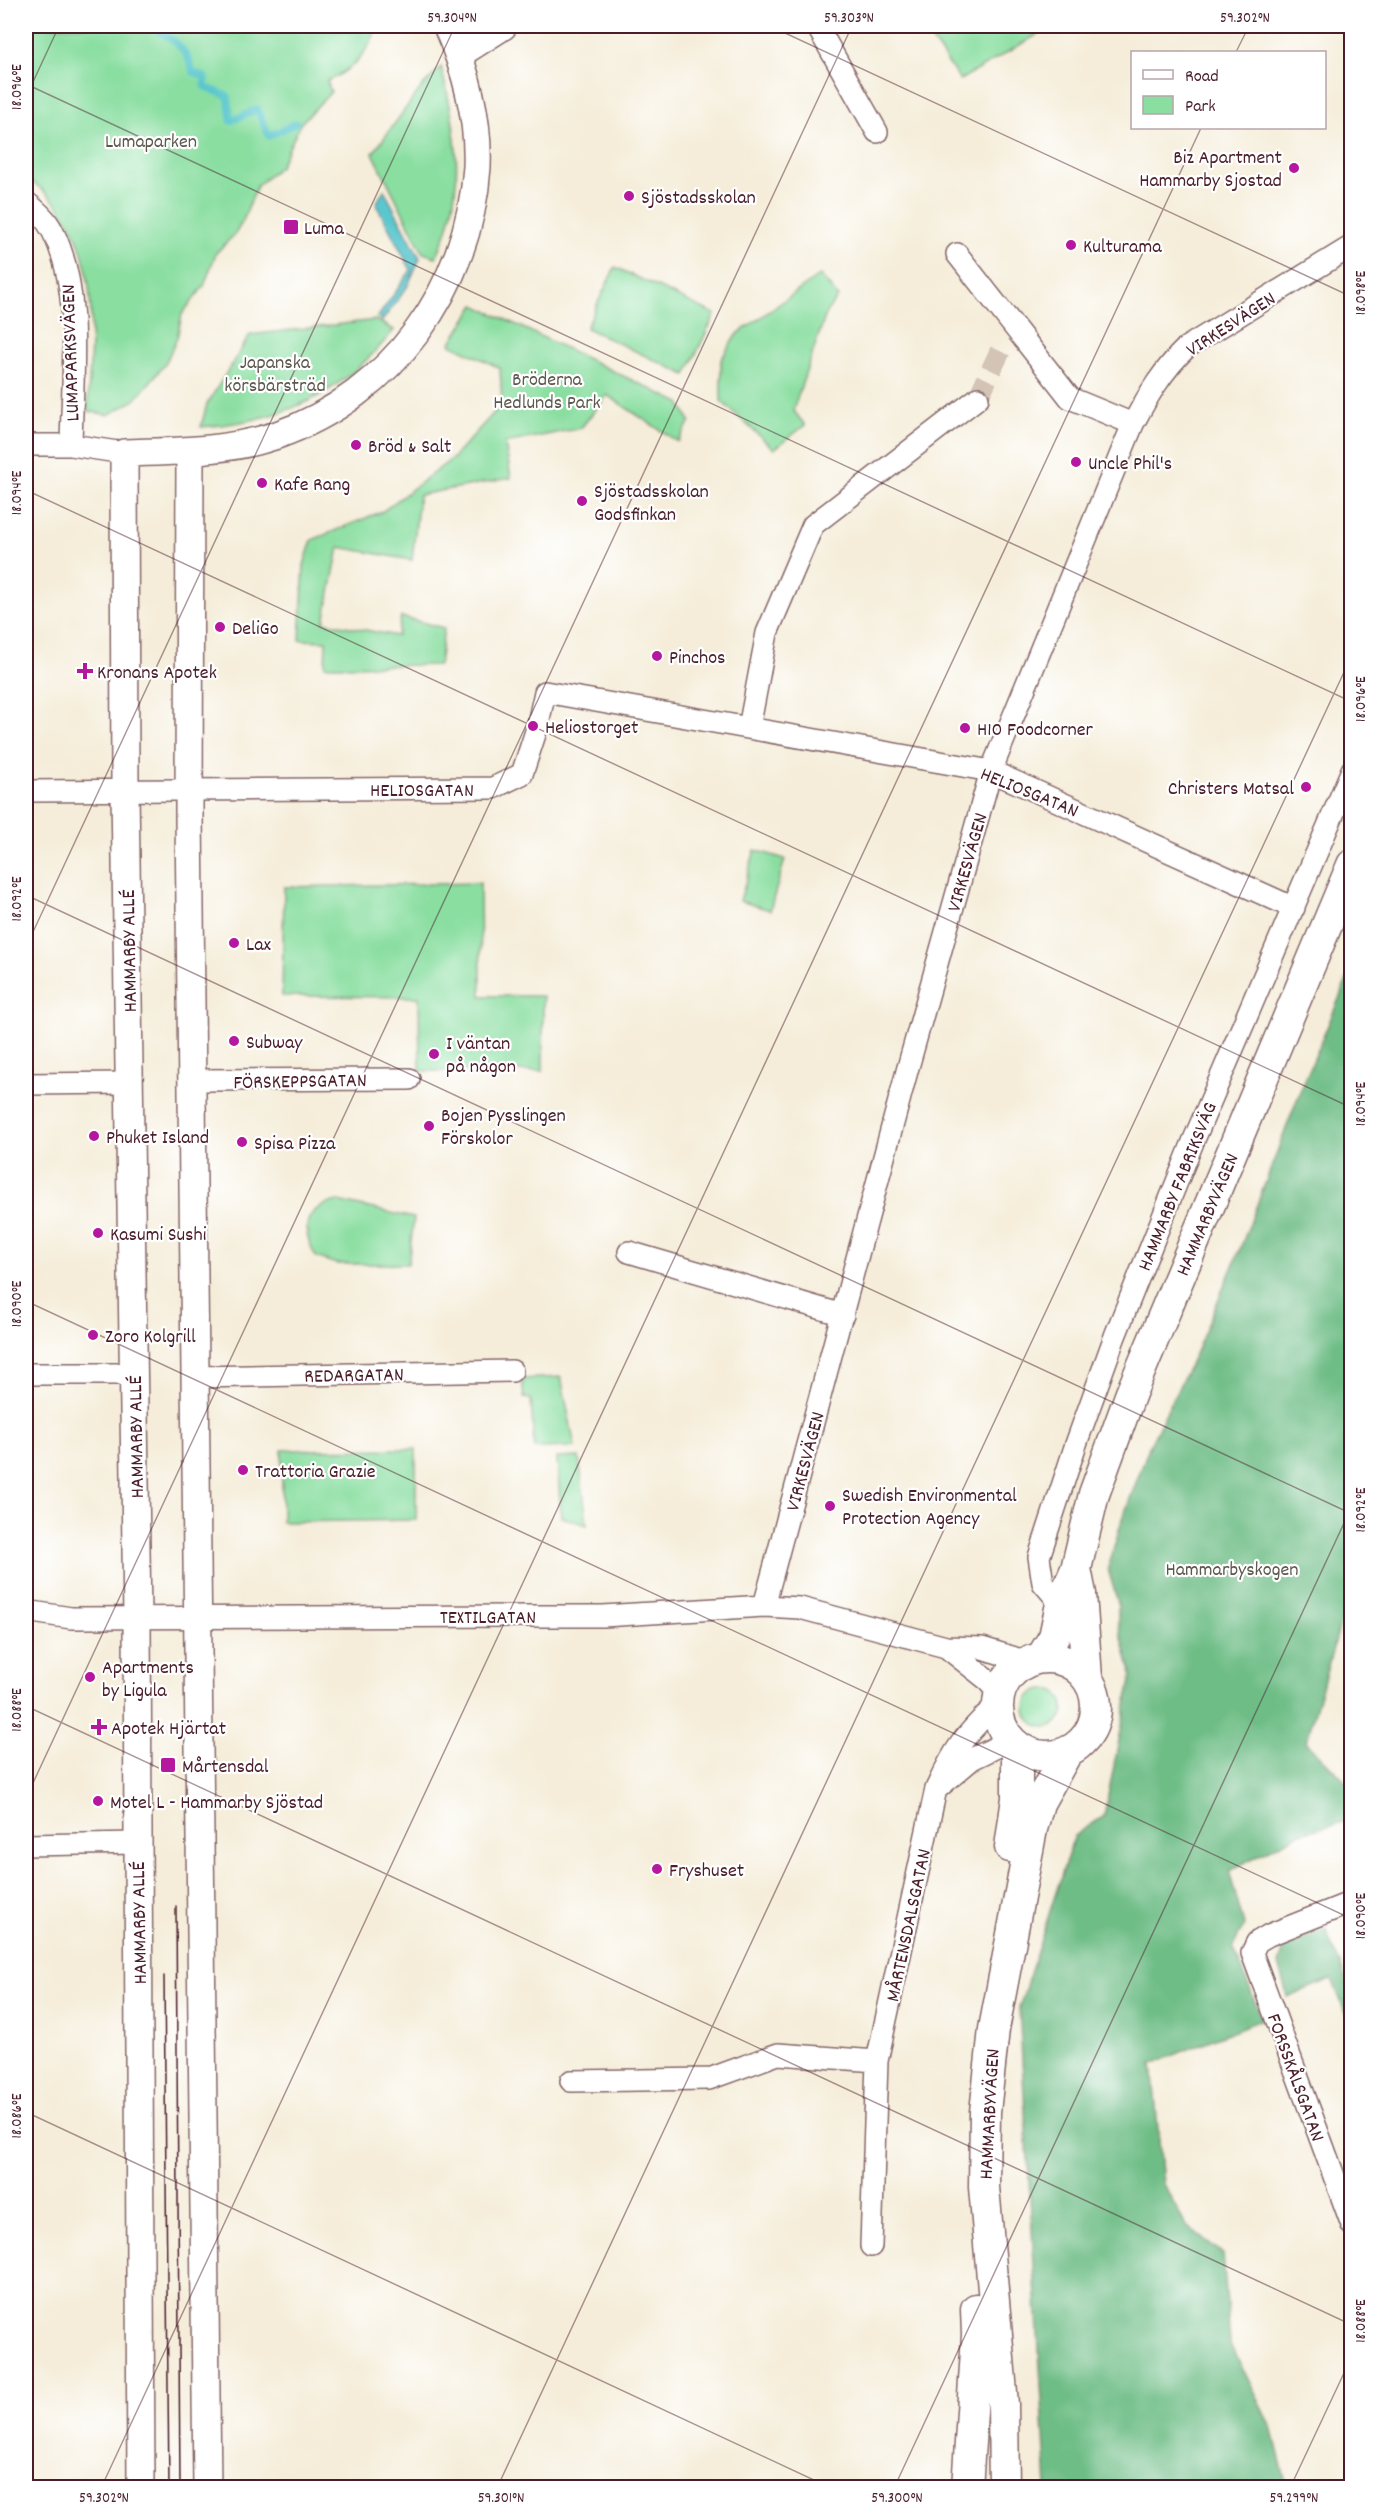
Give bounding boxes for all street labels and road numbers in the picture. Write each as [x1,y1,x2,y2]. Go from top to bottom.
street label: LUMAPARKSVÄGEN [56,284,88,422]
street label: VIRKESVÄGEN [1181,286,1282,365]
street label: HELIOSGATAN [975,761,1082,826]
street label: HELIOSGATAN [370,778,474,806]
street label: VIRKESVÄGEN [941,810,996,916]
street label: HAMMARBY ALLÉ [116,889,146,1013]
street label: FÖRSKEPPSGATAN [233,1068,367,1098]
street label: HAMMARBY FABRIKSVÄG [1132,1098,1225,1276]
street label: HAMMARBYVÄGEN [1170,1149,1247,1281]
street label: REDARGATAN [304,1362,404,1392]
street label: HAMMARBY ALLÉ [123,1375,153,1499]
street label: VIRKESVÄGEN [780,1409,834,1515]
street label: TEXTILGATAN [440,1605,536,1633]
street label: MÅRTENSDALSGATAN [880,1847,940,2005]
street label: HAMMARBY ALLÉ [126,1861,156,1985]
street label: FORSSKÅLSGATAN [1258,2010,1330,2146]
street label: HAMMARBYVÄGEN [974,2048,1008,2180]

